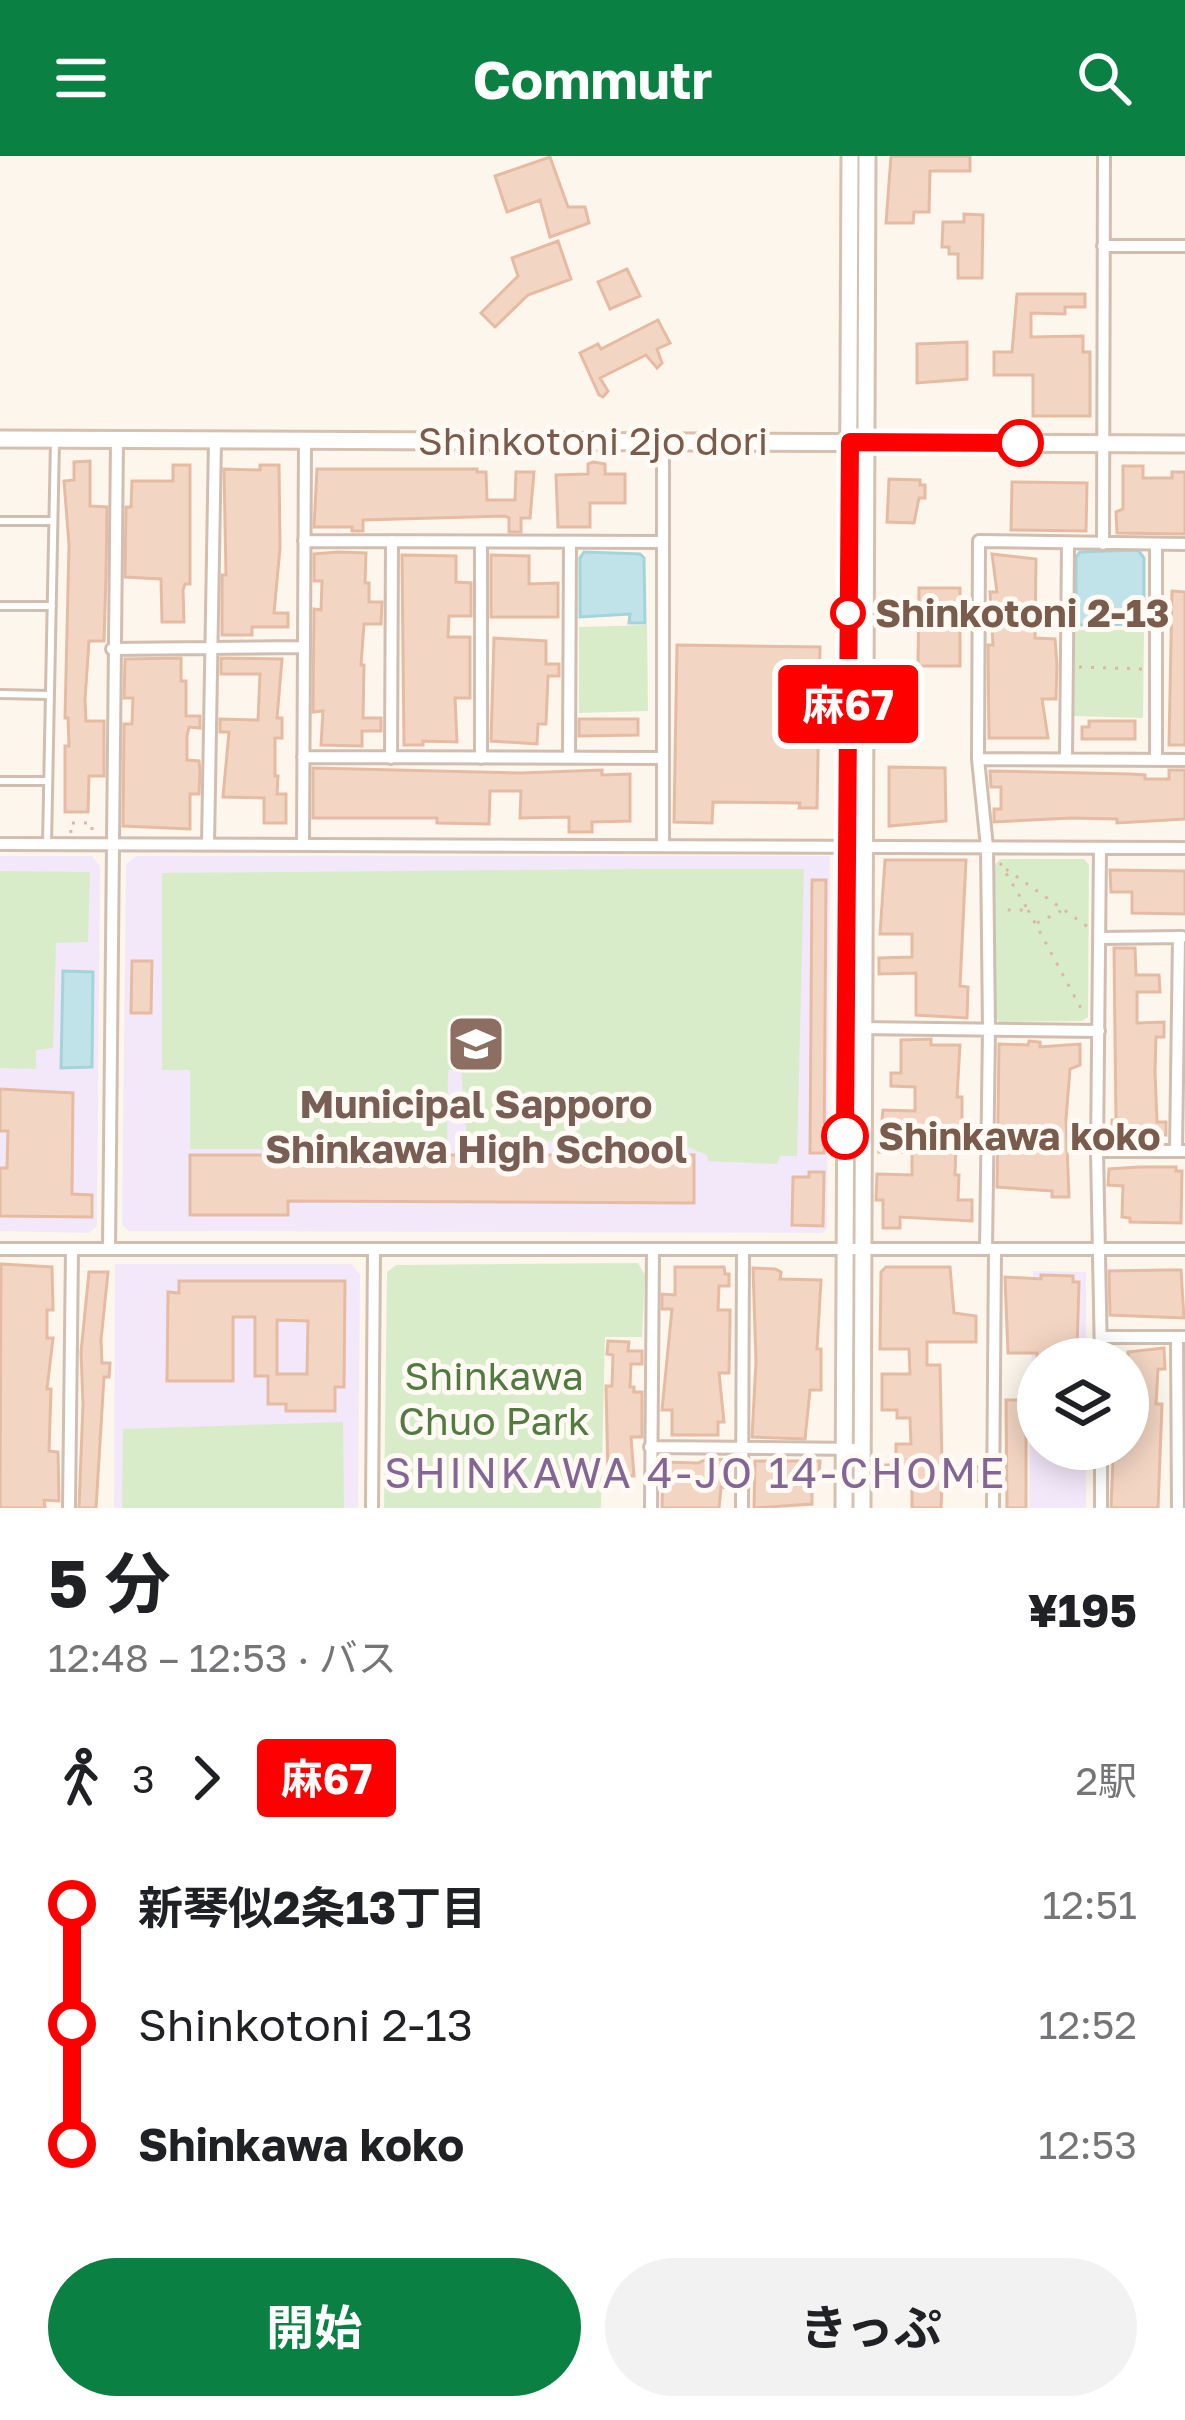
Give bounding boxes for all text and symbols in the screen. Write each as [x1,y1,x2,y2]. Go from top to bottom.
icon: menu [48,45,114,111]
icon: search [1071,45,1137,111]
text: Commutr [472,46,713,111]
street label: Shinkotoni 2jo dori [418,417,768,464]
unlabelled marker [998,421,1042,465]
place label: Shinkotoni 2-13 [875,589,1170,636]
marker: Shinkotoni 2-13 [832,597,864,629]
line badge: 麻67 [779,665,917,743]
text: 麻67 [802,679,894,729]
school or university icon: Municipal Sapporo Shinkawa High School [445,1013,507,1075]
place label: Municipal Sapporo Shinkawa High School [265,1080,687,1172]
place label: Shinkawa koko [878,1112,1161,1159]
marker: Shinkawa koko [823,1114,867,1158]
map controls [1017,1338,1149,1470]
button: layers [1017,1338,1149,1470]
park label: Shinkawa Chuo Park [398,1352,590,1444]
district label: SHINKAWA 4-JO 14-CHOME [384,1447,1008,1497]
text: 5 分 [48,1542,171,1622]
text: ¥195 [1028,1583,1137,1637]
text: 12:48 – 12:53 · バス [48,1634,397,1681]
icon: walk [48,1745,114,1811]
icon: forward [173,1745,239,1811]
text: 麻67 [281,1753,372,1803]
text: 3 [132,1755,155,1802]
text: 2駅 [1075,1757,1137,1804]
text: 新琴似2条13丁目 [138,1880,486,1934]
text: 12:51 [1042,1881,1137,1928]
text: Shinkotoni 2-13 [138,1997,473,2051]
text: 12:52 [1039,2001,1137,2048]
text: Shinkawa koko [138,2117,464,2171]
text: 12:53 [1038,2121,1137,2168]
button: 開始 [48,2258,581,2396]
button: きっぷ [605,2258,1137,2396]

